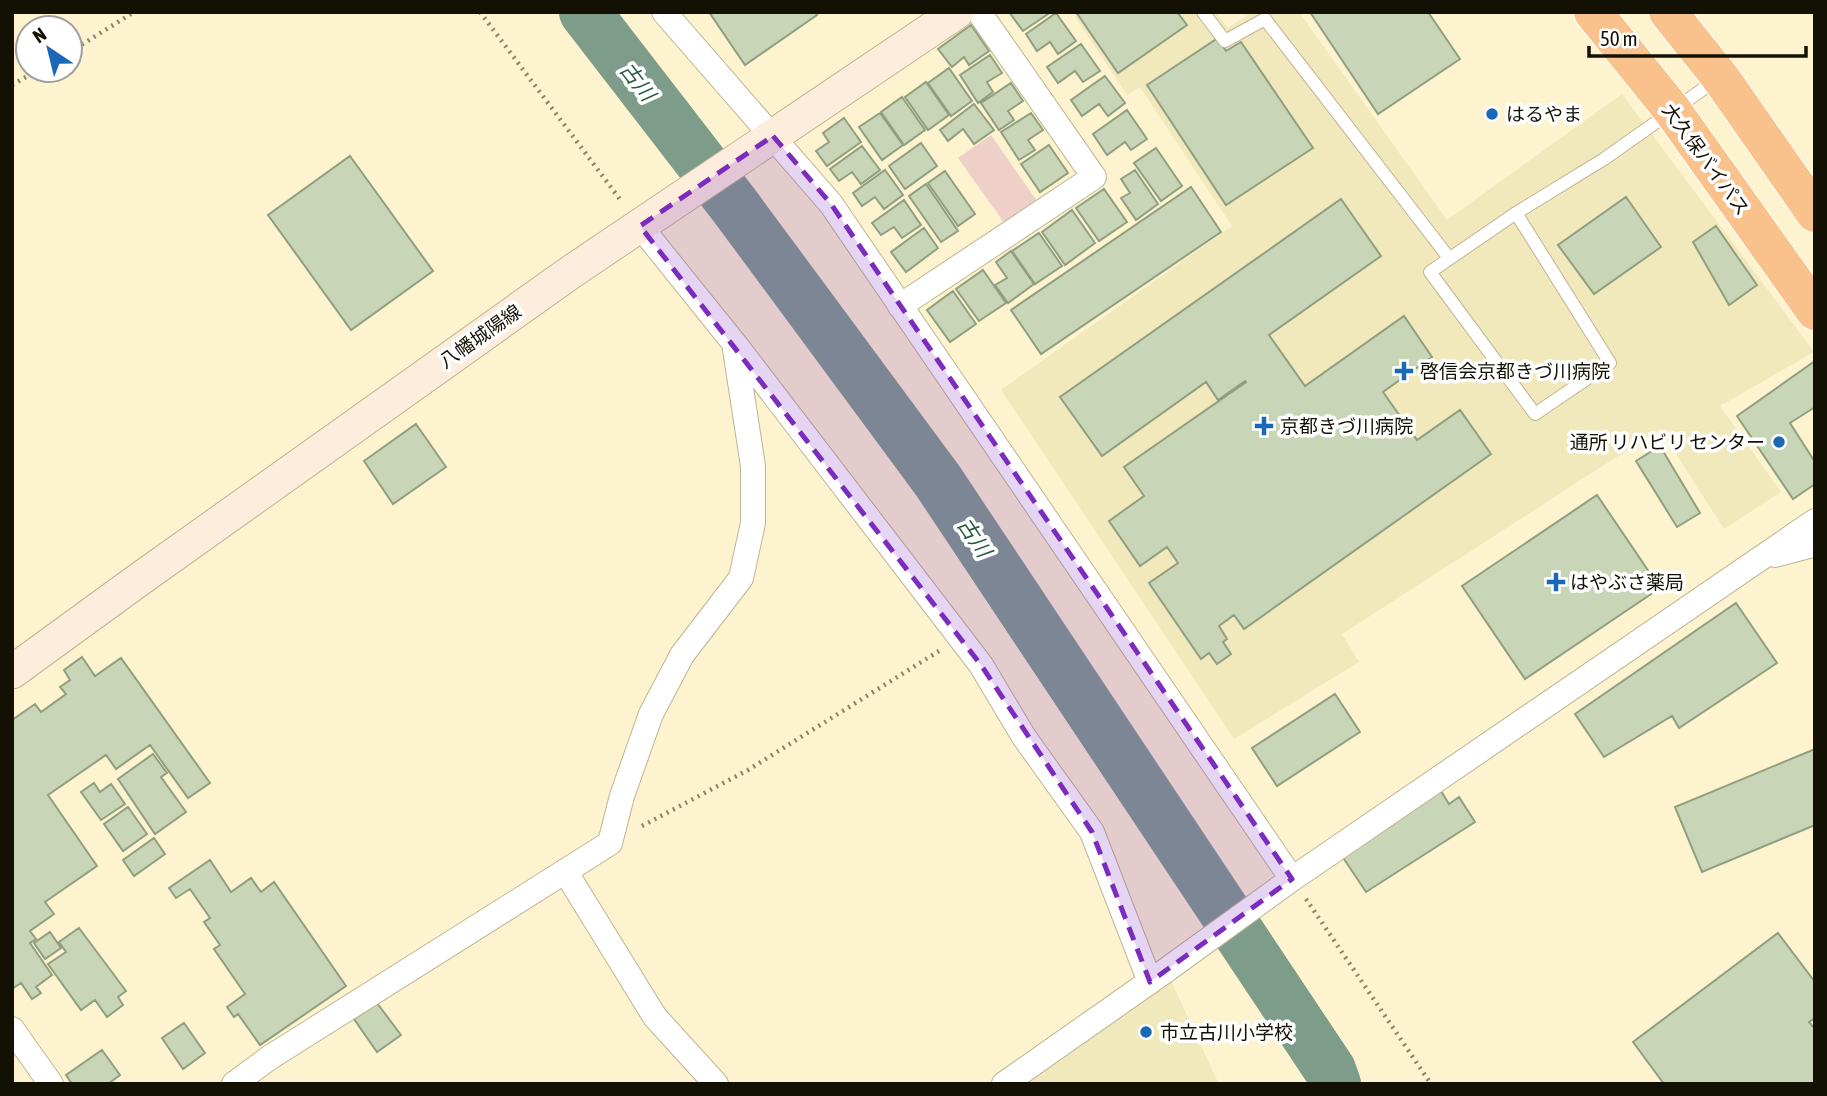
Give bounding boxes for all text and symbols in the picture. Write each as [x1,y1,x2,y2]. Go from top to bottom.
north arrow [14,14,84,84]
scale bar [1589,14,1806,58]
text: N [28,23,50,47]
text: 50 m [1600,26,1638,50]
water label: 古川 [616,57,662,107]
street label: 大久保バイパス [1658,99,1754,219]
place label: はるやま [1506,103,1582,125]
marker: はるやま [1484,106,1500,122]
street label: 八幡城陽線 [435,300,525,372]
place label: 啓信会京都きづ川病院 [1420,360,1610,382]
marker: 啓信会京都きづ川病院 [1394,361,1414,381]
place label: 京都きづ川病院 [1280,415,1413,437]
marker: 京都きづ川病院 [1254,416,1274,436]
place label: 通所 リハビリ センター [1570,431,1765,453]
marker: 通所 リハビリ センター [1771,434,1787,450]
water label: 古川 [953,513,998,563]
place label: はやぶさ薬局 [1570,571,1684,593]
marker: はやぶさ薬局 [1548,574,1564,590]
place label: 市立古川小学校 [1160,1021,1293,1043]
marker: 市立古川小学校 [1138,1024,1154,1040]

